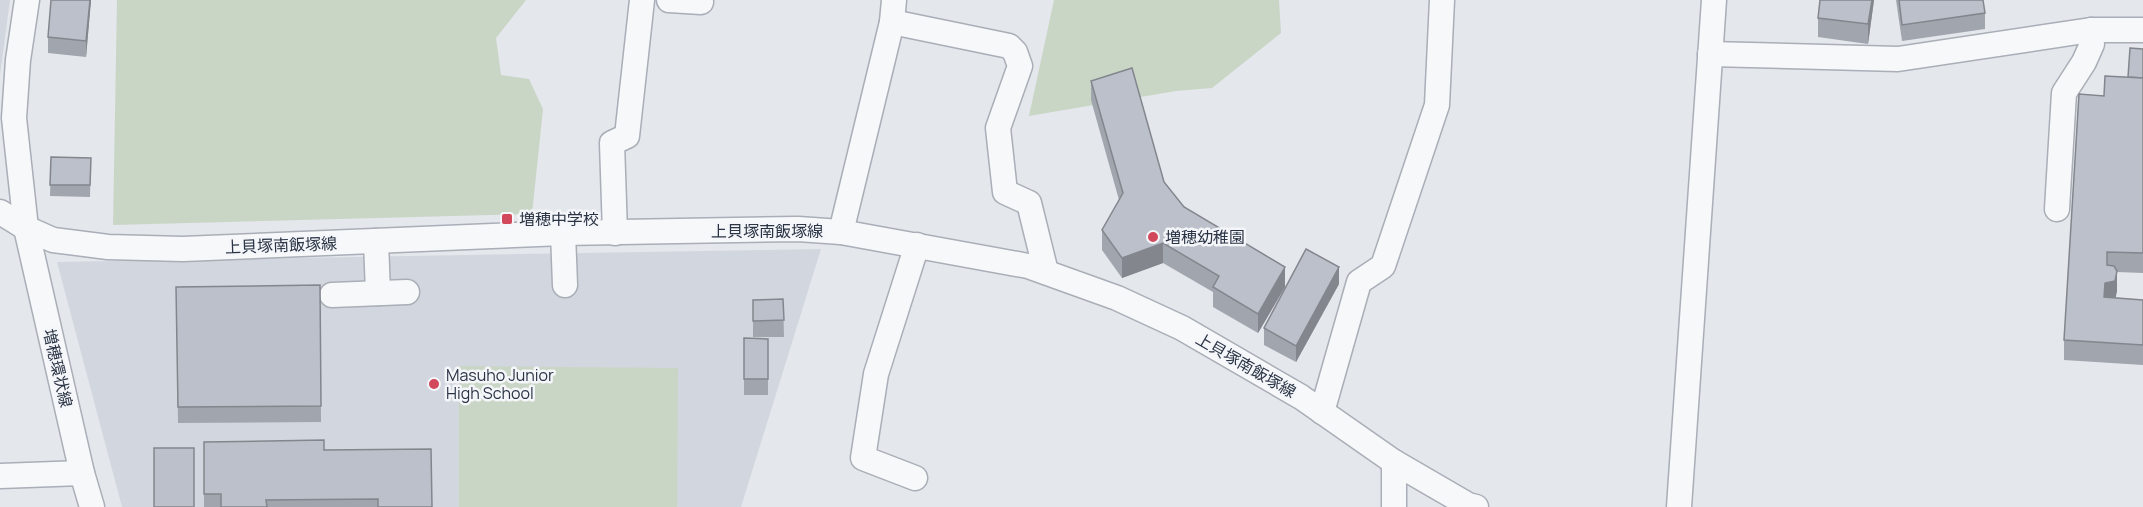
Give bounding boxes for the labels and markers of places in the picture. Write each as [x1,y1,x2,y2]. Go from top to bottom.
place label: 増穂中学校 [519,208,599,230]
marker: 増穂中学校 [500,212,514,226]
place label: 増穂幼稚園 [1165,226,1245,248]
marker: 増穂幼稚園 [1146,230,1160,244]
place label: Masuho Junior High School [446,364,554,404]
marker: Masuho Junior High School [427,377,441,391]

